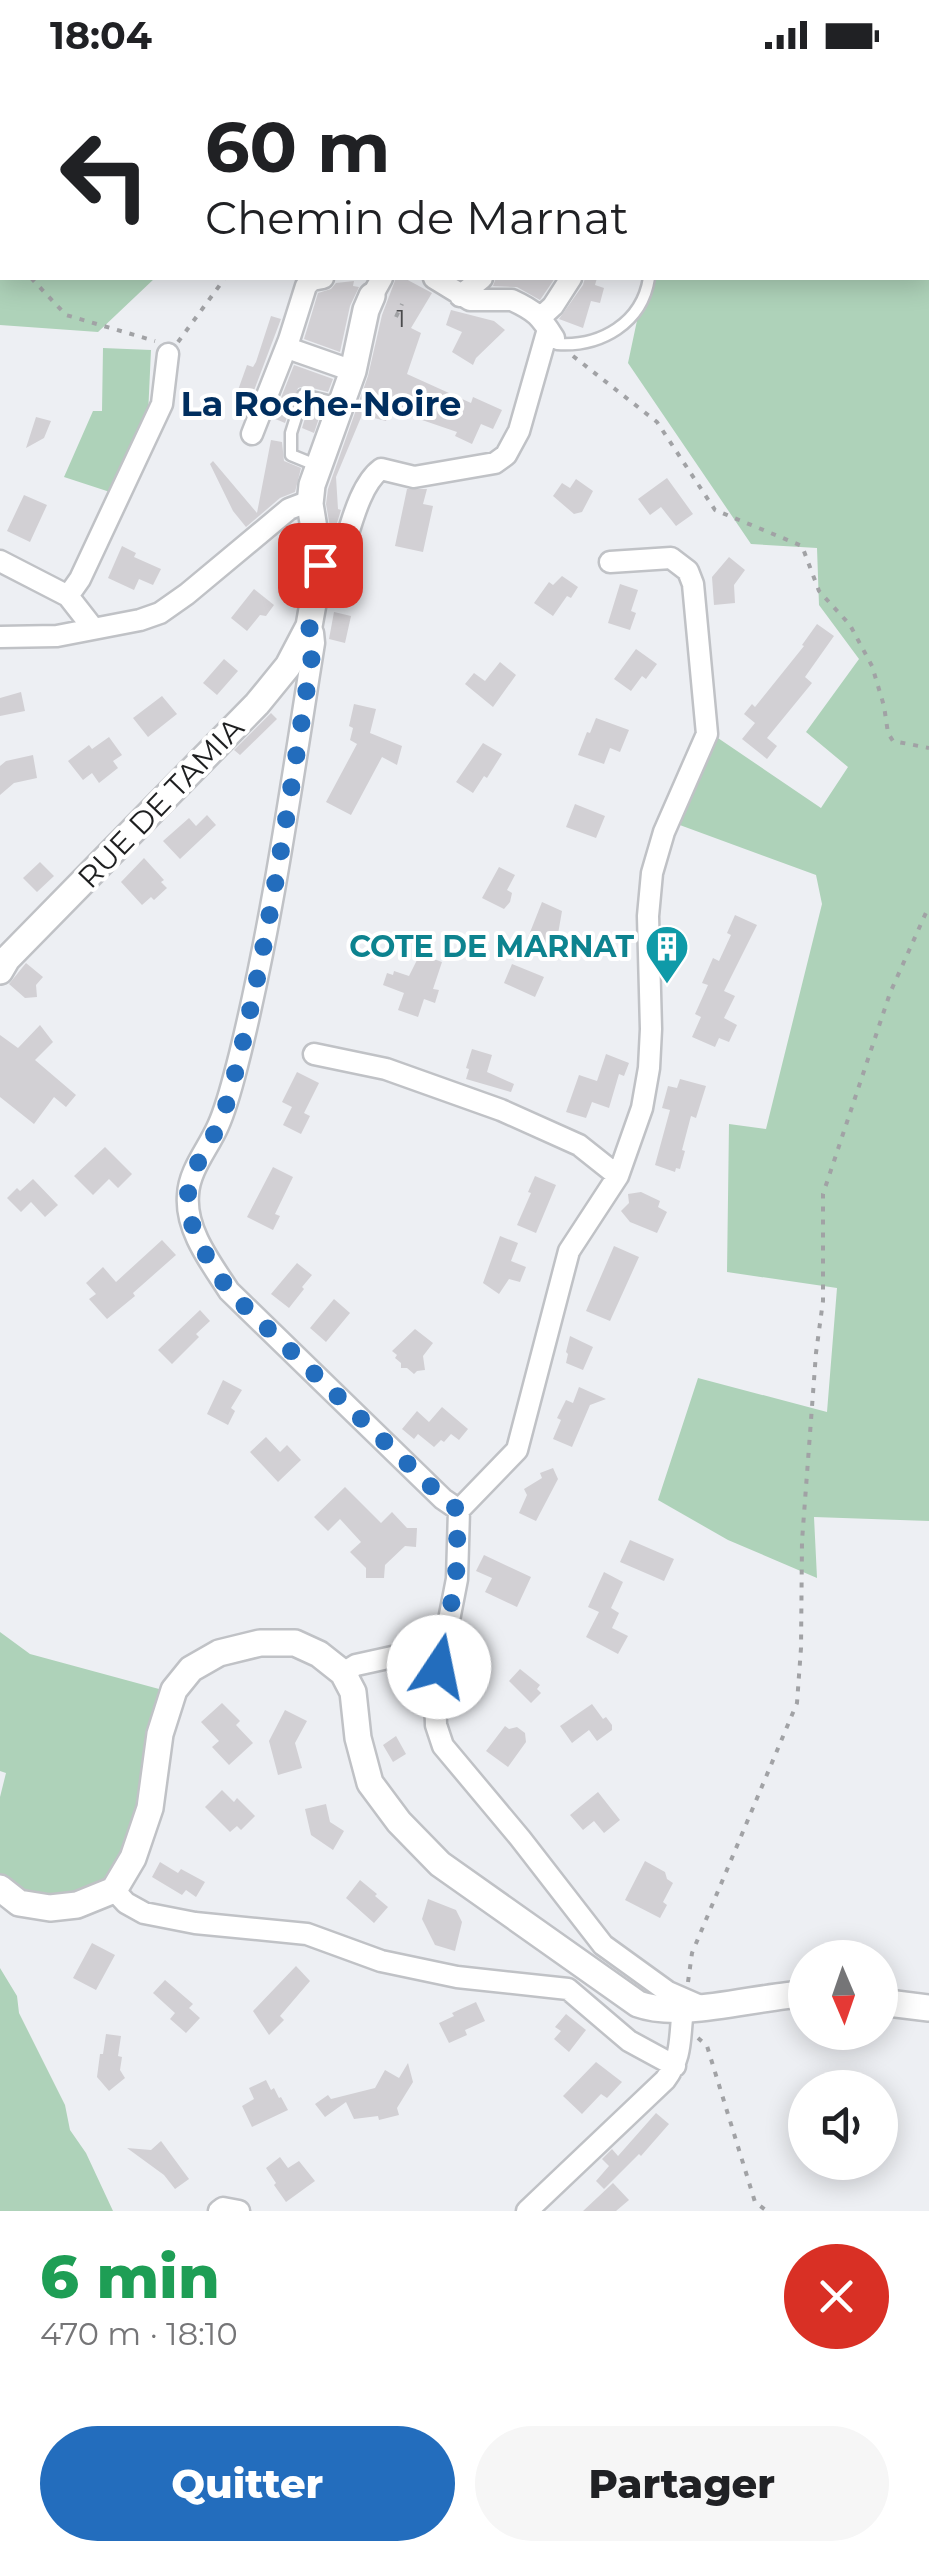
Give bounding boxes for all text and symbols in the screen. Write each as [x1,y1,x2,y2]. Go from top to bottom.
text: 18:04 [50,12,152,59]
text: 60 m [205,104,390,190]
icon: left [40,110,170,240]
text: Chemin de Marnat [205,190,629,245]
house number: 1 [396,303,406,333]
district label: La Roche-Noire [181,382,461,425]
pin [278,523,363,608]
icon: arrive [293,538,348,593]
street label: RUE DE TAMIA [70,709,252,896]
building icon: COTE DE MARNAT [644,924,690,985]
place label: COTE DE MARNAT [349,928,634,965]
position arrow [387,1615,491,1719]
north arrow [788,1940,898,2050]
map controls [788,1940,898,2180]
button: sound [788,2070,898,2180]
text: 6 min [40,2240,220,2313]
button: close [784,2244,889,2349]
text: 470 m · 18:10 [40,2314,238,2353]
button: Quitter [40,2426,455,2541]
button: Partager [475,2426,889,2541]

